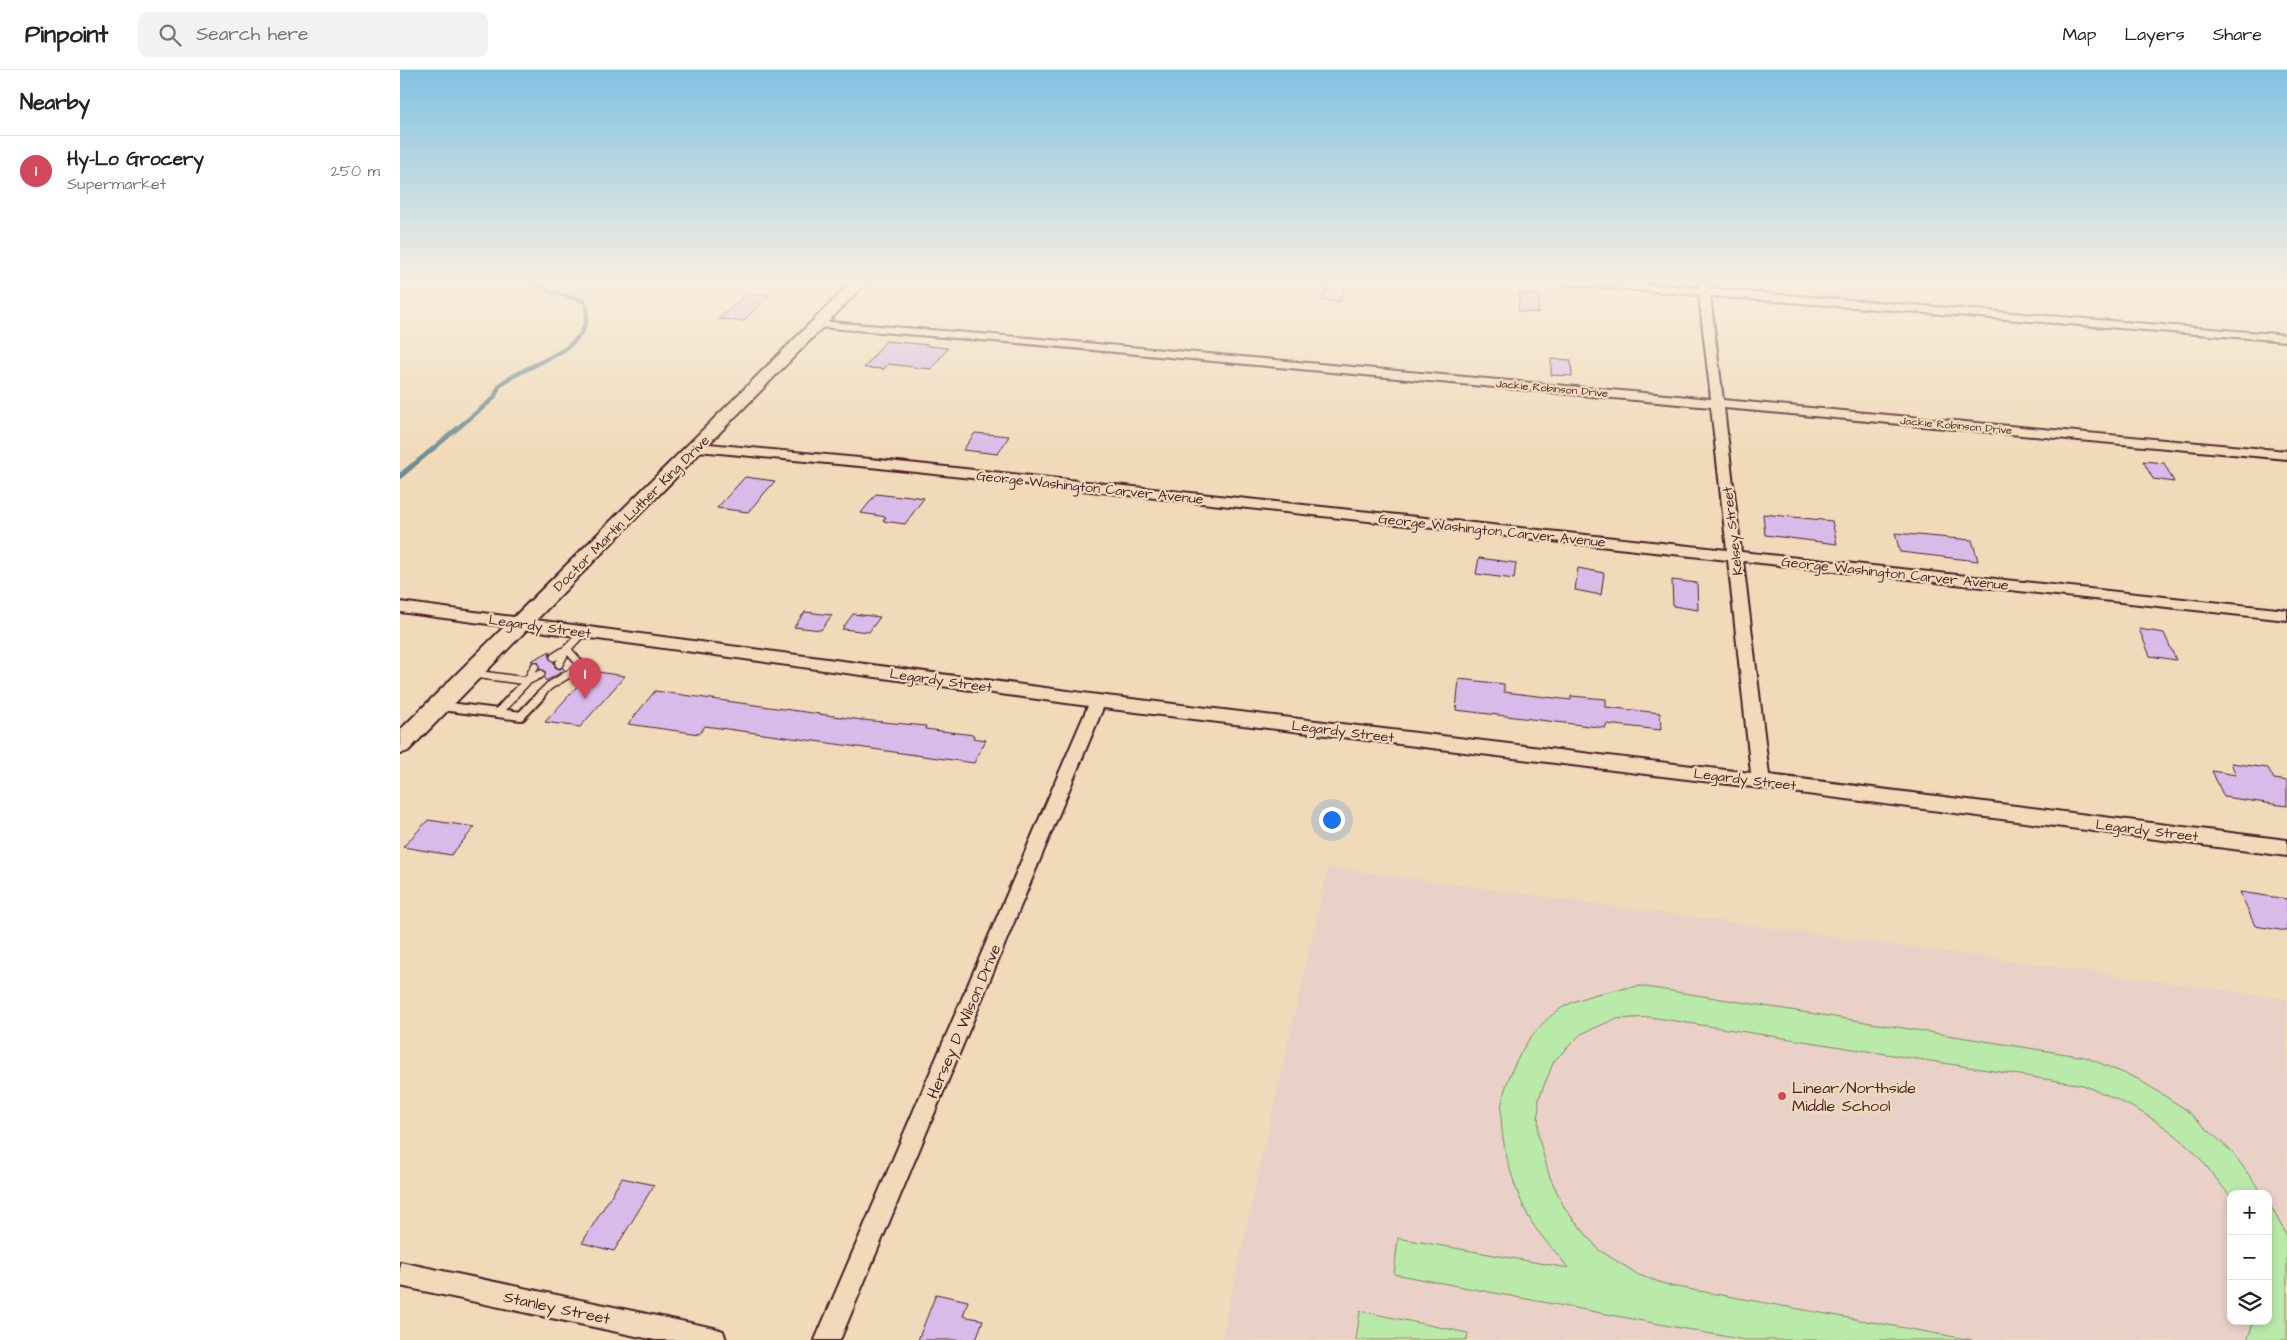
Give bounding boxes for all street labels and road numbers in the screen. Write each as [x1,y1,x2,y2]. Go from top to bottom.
street label: Jackie Robinson Drive [1495,376,1609,401]
street label: Jackie Robinson Drive [1899,413,2013,438]
street label: Doctor Martin Luther King Drive [549,431,715,596]
street label: George Washington Carver Avenue [975,466,1205,510]
street label: Kelsey Street [1718,485,1748,576]
street label: George Washington Carver Avenue [1377,509,1607,553]
street label: George Washington Carver Avenue [1780,552,2010,596]
street label: Legardy Street [487,610,593,644]
street label: Legardy Street [888,664,994,698]
street label: Legardy Street [1291,716,1396,748]
street label: Legardy Street [1693,764,1798,796]
street label: Legardy Street [2095,815,2200,847]
street label: Hersey D Wilson Drive [921,940,1007,1102]
street label: Stanley Street [501,1286,613,1331]

